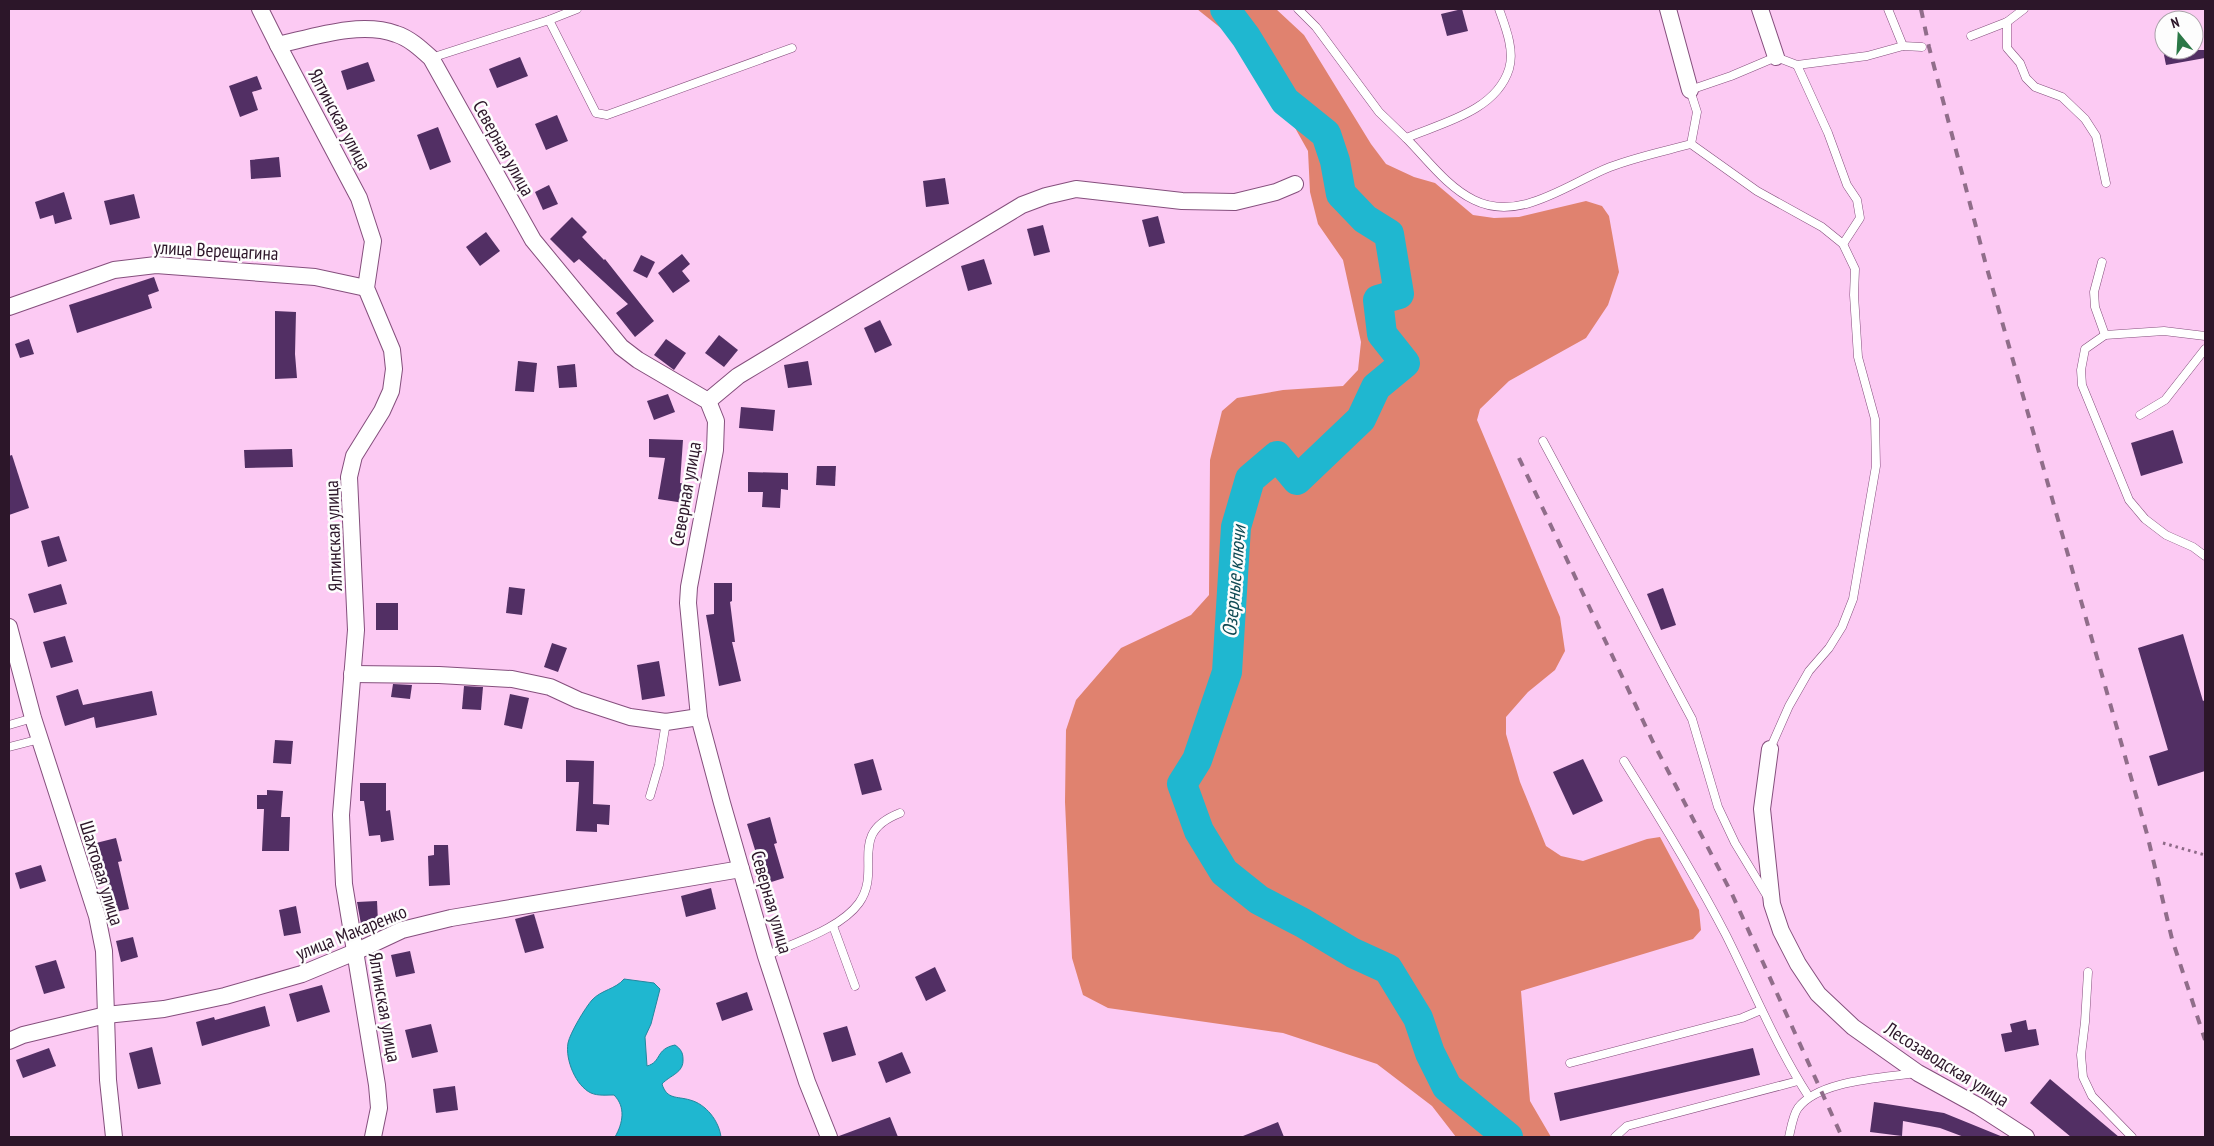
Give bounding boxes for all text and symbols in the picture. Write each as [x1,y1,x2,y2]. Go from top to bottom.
north arrow [2154,10,2204,60]
text: N [2169,13,2181,32]
street label: Ялтинская улица [303,64,377,174]
street label: Северная улица [468,96,540,200]
street label: улица Верещагина [153,235,279,265]
street label: Северная улица [664,440,706,548]
street label: Ялтинская улица [319,480,347,592]
water label: Озерные ключи [1216,522,1252,638]
street label: Шахтовая улица [75,818,129,928]
street label: Северная улица [746,848,798,956]
street label: улица Макаренко [292,899,410,965]
street label: Ялтинская улица [364,950,406,1064]
street label: Лесозаводская улица [1879,1016,2014,1112]

